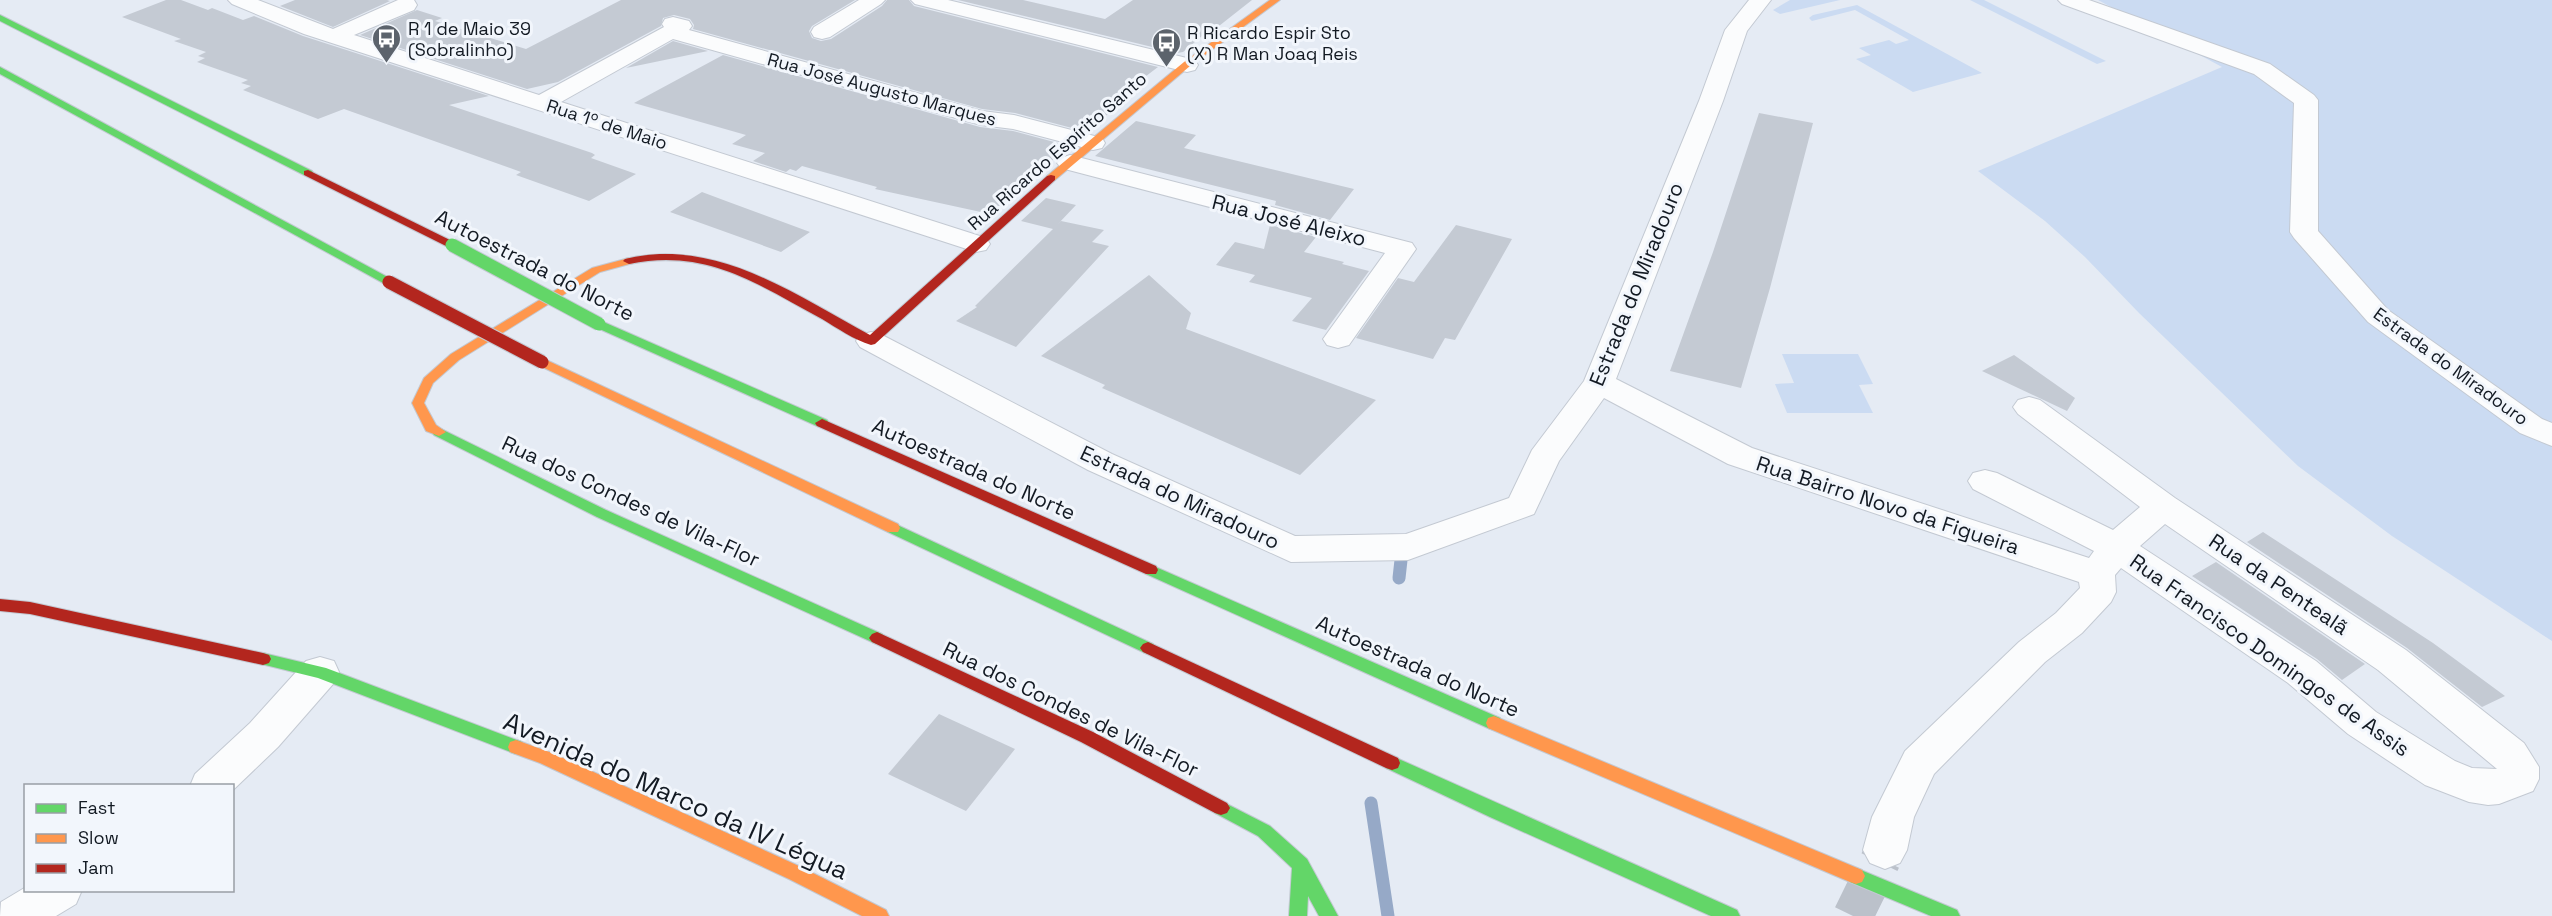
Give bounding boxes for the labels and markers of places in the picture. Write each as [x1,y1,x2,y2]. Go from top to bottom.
place label: R 1 de Maio 39 (Sobralinho) [408,17,531,61]
place label: R Ricardo Espir Sto (X) R Man Joaq Reis [1187,21,1358,65]
bus stop icon: R 1 de Maio 39 (Sobralinho) [371,22,403,64]
bus stop icon: R Ricardo Espir Sto (X) R Man Joaq Reis [1150,26,1182,68]

